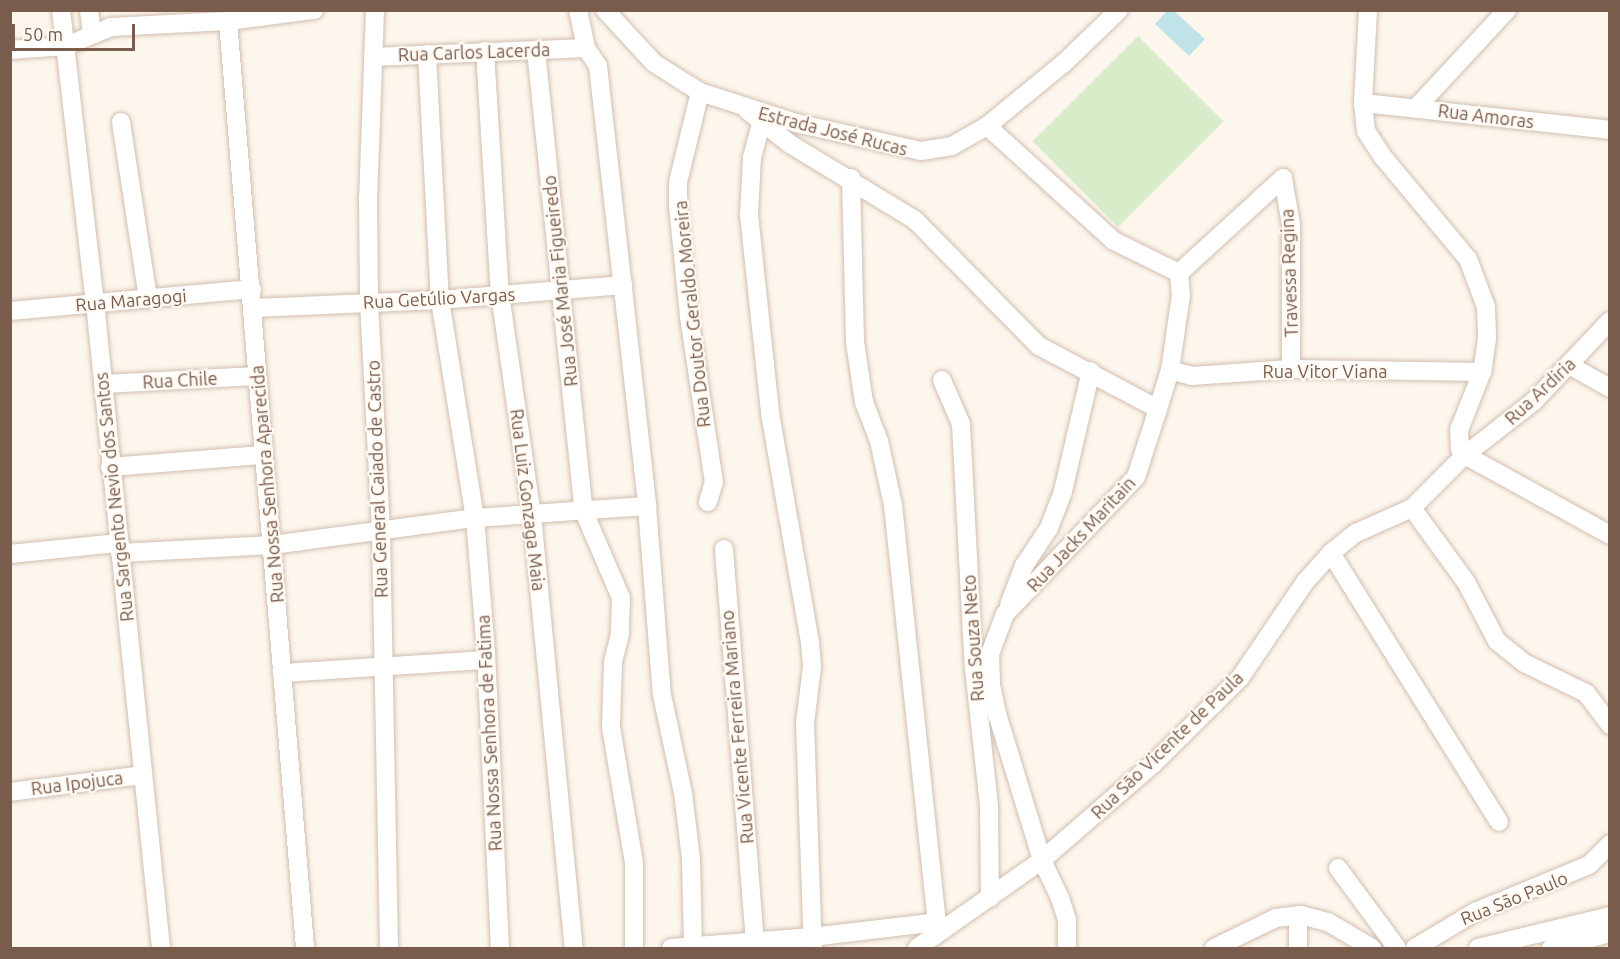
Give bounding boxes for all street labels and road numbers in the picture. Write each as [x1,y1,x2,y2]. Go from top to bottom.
street label: Rua Carlos Lacerda [397,39,551,65]
street label: Rua Amoras [1437,99,1535,133]
street label: Estrada José Rucas [756,102,910,160]
street label: Rua José Maria Figueiredo [538,174,582,388]
street label: Rua Doutor Geraldo Moreira [669,199,715,429]
street label: Travessa Regina [1276,208,1302,338]
street label: Rua Getúlio Vargas [362,283,516,313]
street label: Rua Maragogi [75,284,187,316]
street label: Rua Ardiria [1500,353,1580,429]
street label: Rua General Caiado de Castro [362,360,392,598]
street label: Rua Vitor Viana [1263,360,1387,382]
street label: Rua Nossa Senhora Aparecida [246,364,288,604]
street label: Rua Chile [142,367,218,393]
street label: Rua Sargento Nevio dos Santos [90,371,138,623]
street label: Rua Luiz Gonzaga Maia [506,408,550,592]
street label: Rua Jacks Maritain [1022,472,1140,596]
street label: Rua Souza Neto [958,574,988,702]
street label: Rua Vicente Ferreira Mariano [716,609,758,845]
street label: Rua Nossa Senhora de Fatima [472,614,506,852]
street label: Rua São Vicente de Paula [1087,667,1247,823]
street label: Rua Ipojuca [30,767,124,799]
street label: Rua São Paulo [1457,867,1571,929]

